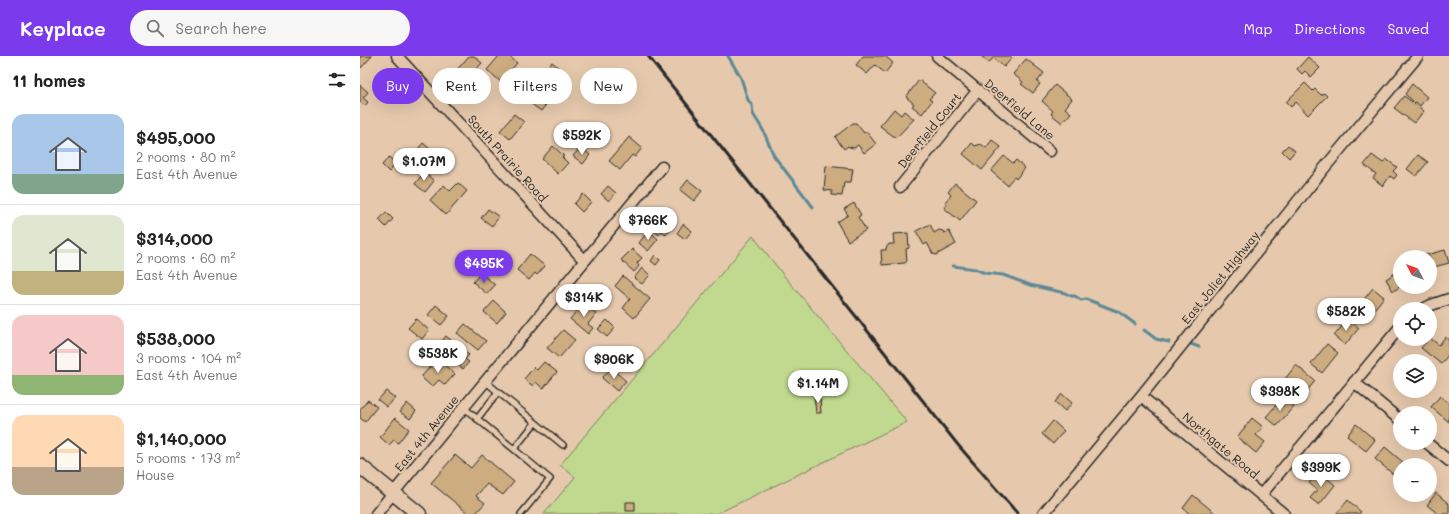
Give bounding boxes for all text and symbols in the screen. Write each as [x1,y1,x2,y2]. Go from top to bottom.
search box [130,10,410,46]
text: Keyplace [20,16,106,41]
icon: search [144,17,166,39]
text: Search here [176,18,267,38]
text: Map [1244,19,1272,38]
text: Directions [1294,19,1365,38]
text: Saved [1387,19,1429,38]
chip: Buy [372,68,424,104]
chip: Rent [432,68,491,104]
chip: Filters [499,68,572,104]
chip: New [580,68,637,104]
text: 11 homes [12,69,86,91]
icon: filters [326,69,348,91]
street label: Deerfield Lane [981,75,1059,143]
street label: Deerfield Court [894,89,964,171]
street label: South Prairie Road [465,111,552,205]
pin: $592K [554,122,610,156]
text: $495,000 [136,126,215,148]
text: $592K [562,126,602,143]
icon: home [44,130,92,178]
text: 2 rooms · 80 m² [136,148,235,165]
pin: $1.07M [391,148,457,182]
text: $1.07M [402,152,446,169]
text: East 4th Avenue [136,165,238,182]
pin: $766K [620,207,676,241]
text: $766K [628,211,668,228]
text: $314,000 [136,227,213,249]
street label: East Joliet Highway [1178,227,1262,327]
icon: home [44,231,92,279]
text: 2 rooms · 60 m² [136,249,235,266]
pin: $495K [456,250,512,284]
north arrow [1393,250,1437,294]
map controls [1393,250,1437,502]
text: $495K [464,254,504,271]
text: East 4th Avenue [136,266,238,283]
pin: $314K [556,284,612,318]
text: $314K [565,288,603,305]
pin: $582K [1318,298,1374,332]
text: $582K [1326,302,1366,319]
button: locate [1393,302,1437,346]
text: $538,000 [136,327,215,349]
icon: home [44,331,92,379]
pin: $538K [410,340,466,374]
text: $538K [418,344,458,361]
pin: $906K [586,346,642,380]
text: 3 rooms · 104 m² [136,349,241,366]
text: $906K [594,350,634,367]
button: layers [1393,354,1437,398]
text: East 4th Avenue [136,366,238,383]
pin: $1.14M [785,370,851,404]
text: $1.14M [797,374,839,391]
pin: $398K [1252,378,1308,412]
text: $398K [1260,382,1300,399]
street label: East 4th Avenue [390,392,462,474]
button: + [1393,406,1437,450]
street label: Northgate Road [1180,408,1263,482]
text: $1,140,000 [136,427,227,449]
icon: home [44,431,92,479]
text: 5 rooms · 173 m² [136,449,240,466]
pin: $399K [1293,454,1349,488]
text: $399K [1301,458,1341,475]
button: − [1393,458,1437,502]
text: House [136,466,174,483]

